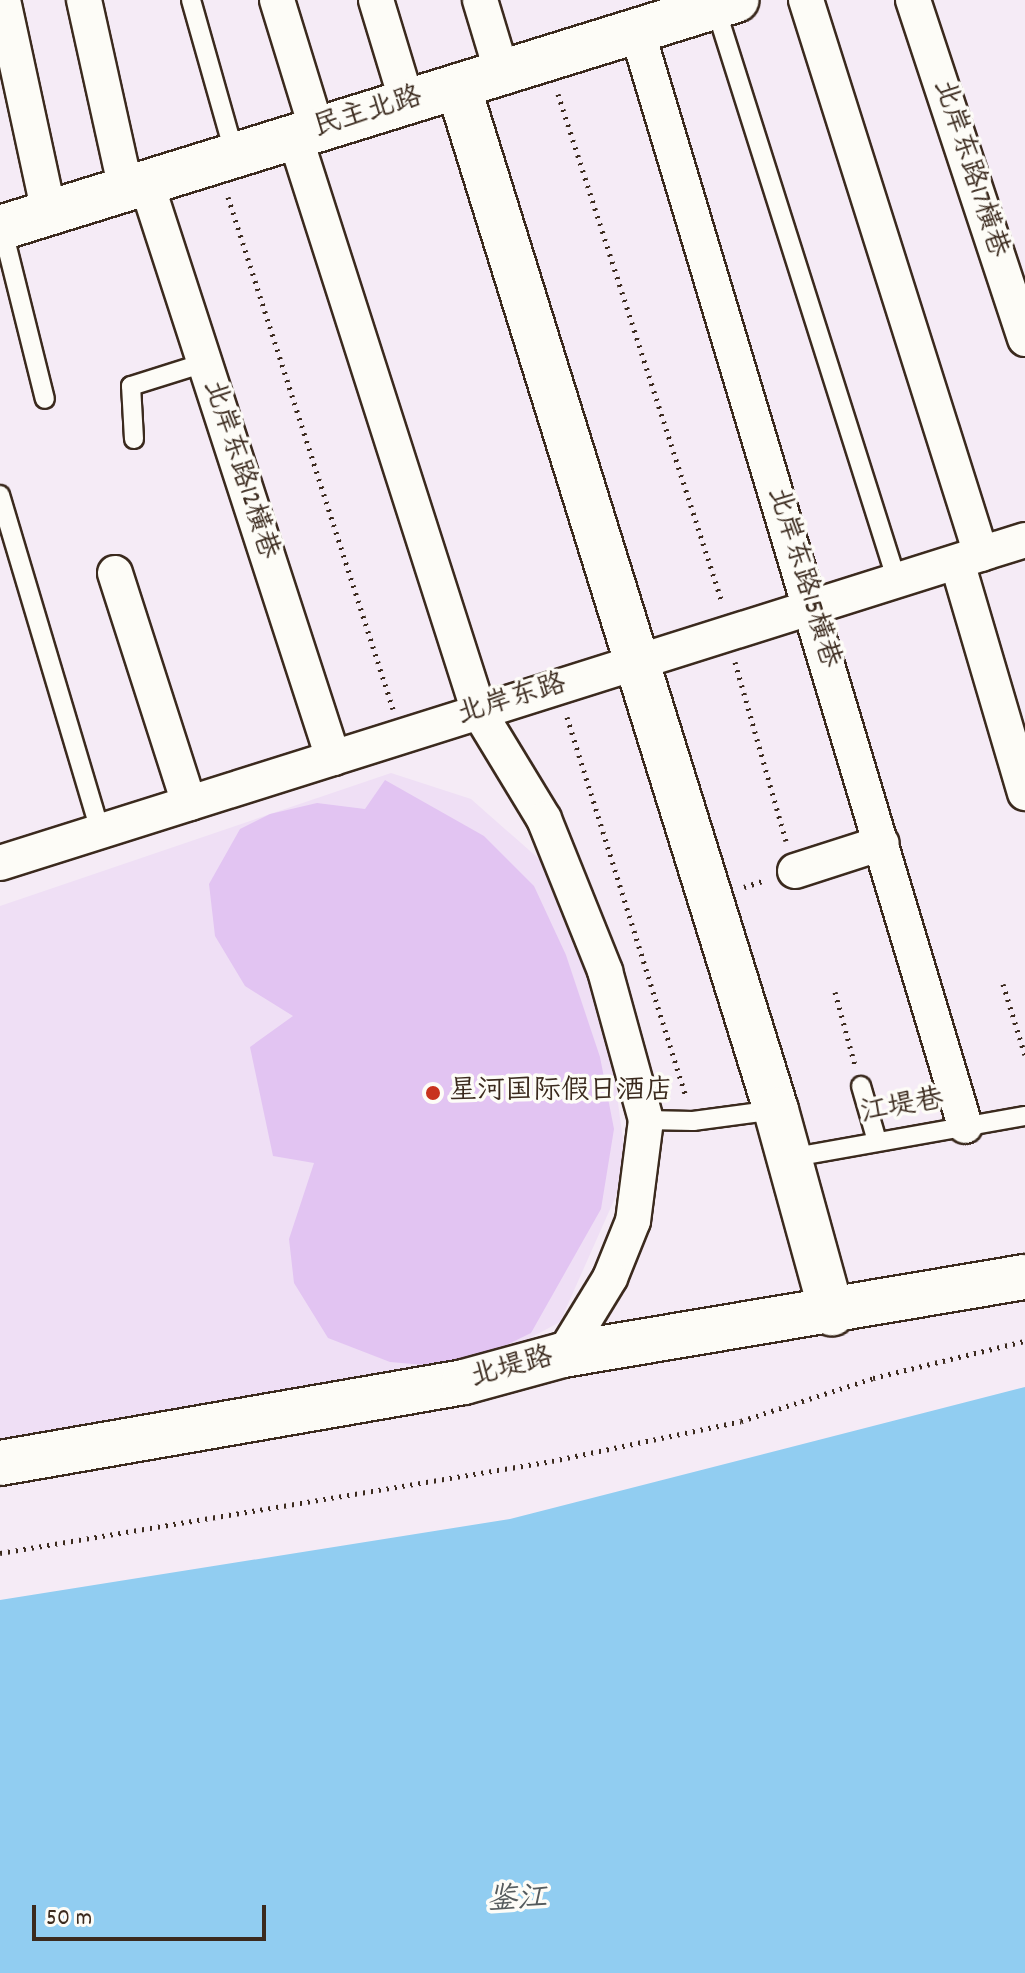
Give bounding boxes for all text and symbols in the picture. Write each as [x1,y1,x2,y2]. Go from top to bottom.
street label: 北岸东路17横巷 [924,76,1014,262]
street label: 民主北路 [310,82,426,146]
street label: 北岸东路12横巷 [194,376,284,564]
street label: 北岸东路15横巷 [759,484,845,672]
street label: 北岸东路 [454,669,570,733]
place label: 星河国际假日酒店 [449,1076,673,1110]
marker: 星河国际假日酒店 [424,1084,442,1102]
street label: 江堤巷 [858,1084,946,1132]
street label: 北堤路 [467,1342,557,1396]
water label: 鉴江 [486,1883,548,1921]
scale bar [36,1889,270,1939]
text: 50 m [46,1902,92,1936]

